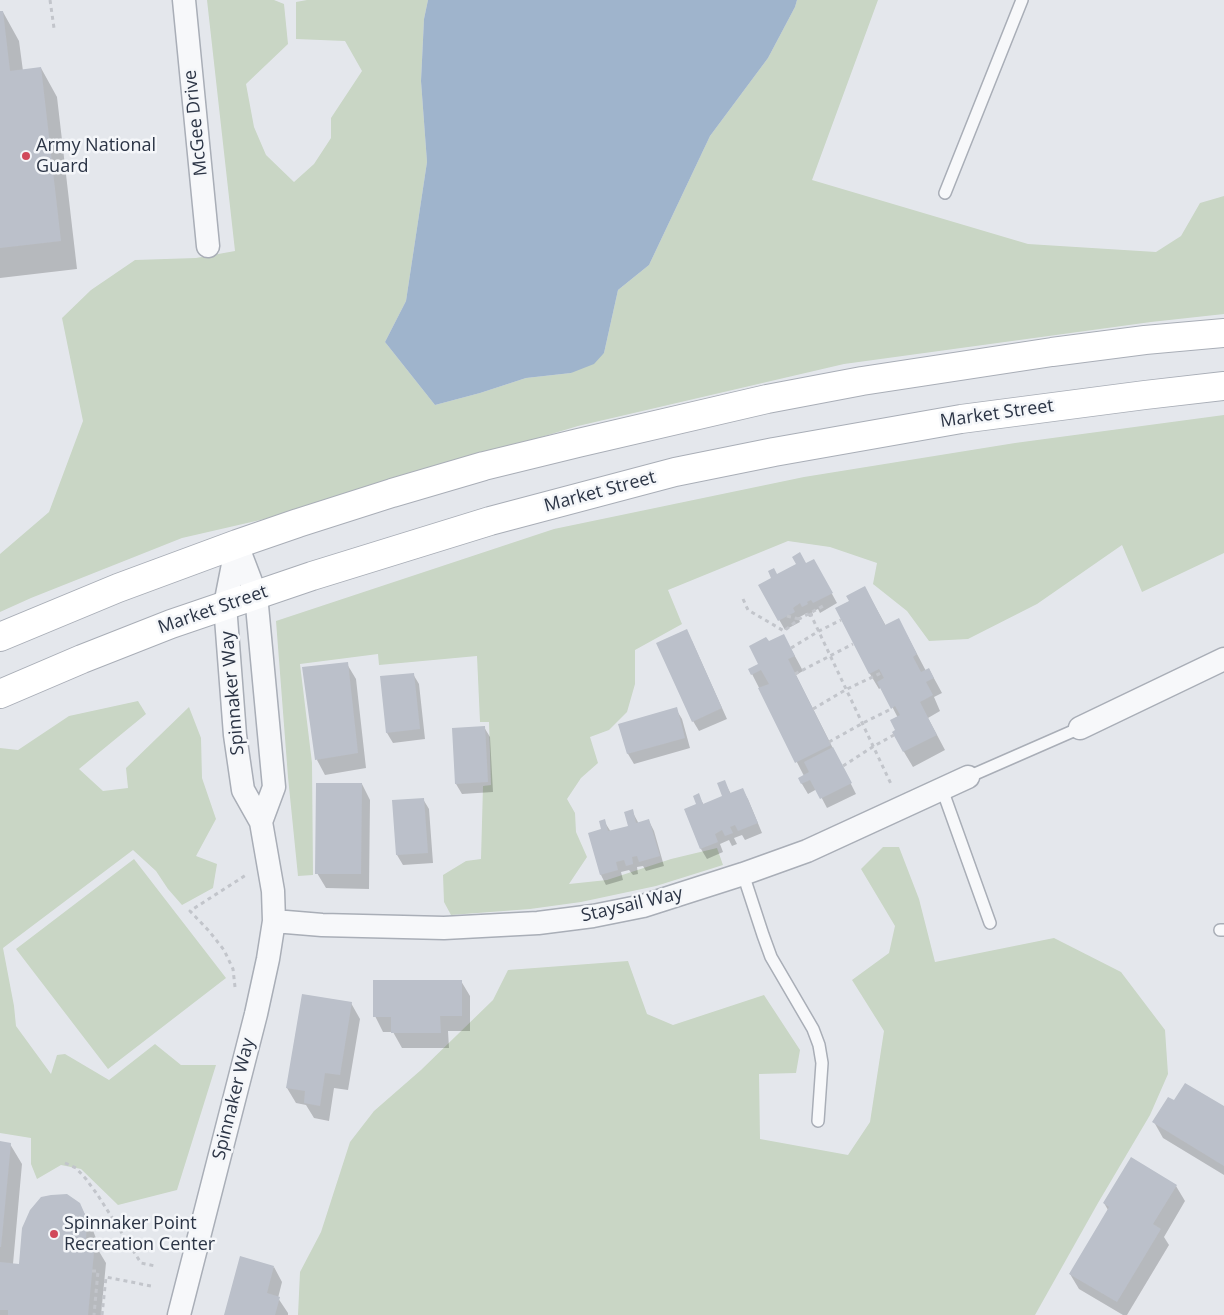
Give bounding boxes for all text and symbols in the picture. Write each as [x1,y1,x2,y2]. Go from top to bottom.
street label: McGee Drive [180,69,212,177]
place label: Army National Guard [36,135,156,178]
marker: Army National Guard [20,150,32,162]
street label: Market Street [939,395,1055,433]
street label: Market Street [542,467,658,517]
street label: Market Street [155,581,271,639]
street label: Spinnaker Way [217,630,249,756]
street label: Staysail Way [579,883,685,927]
street label: Spinnaker Way [208,1036,260,1162]
place label: Spinnaker Point Recreation Center [64,1213,215,1256]
marker: Spinnaker Point Recreation Center [48,1228,60,1240]

